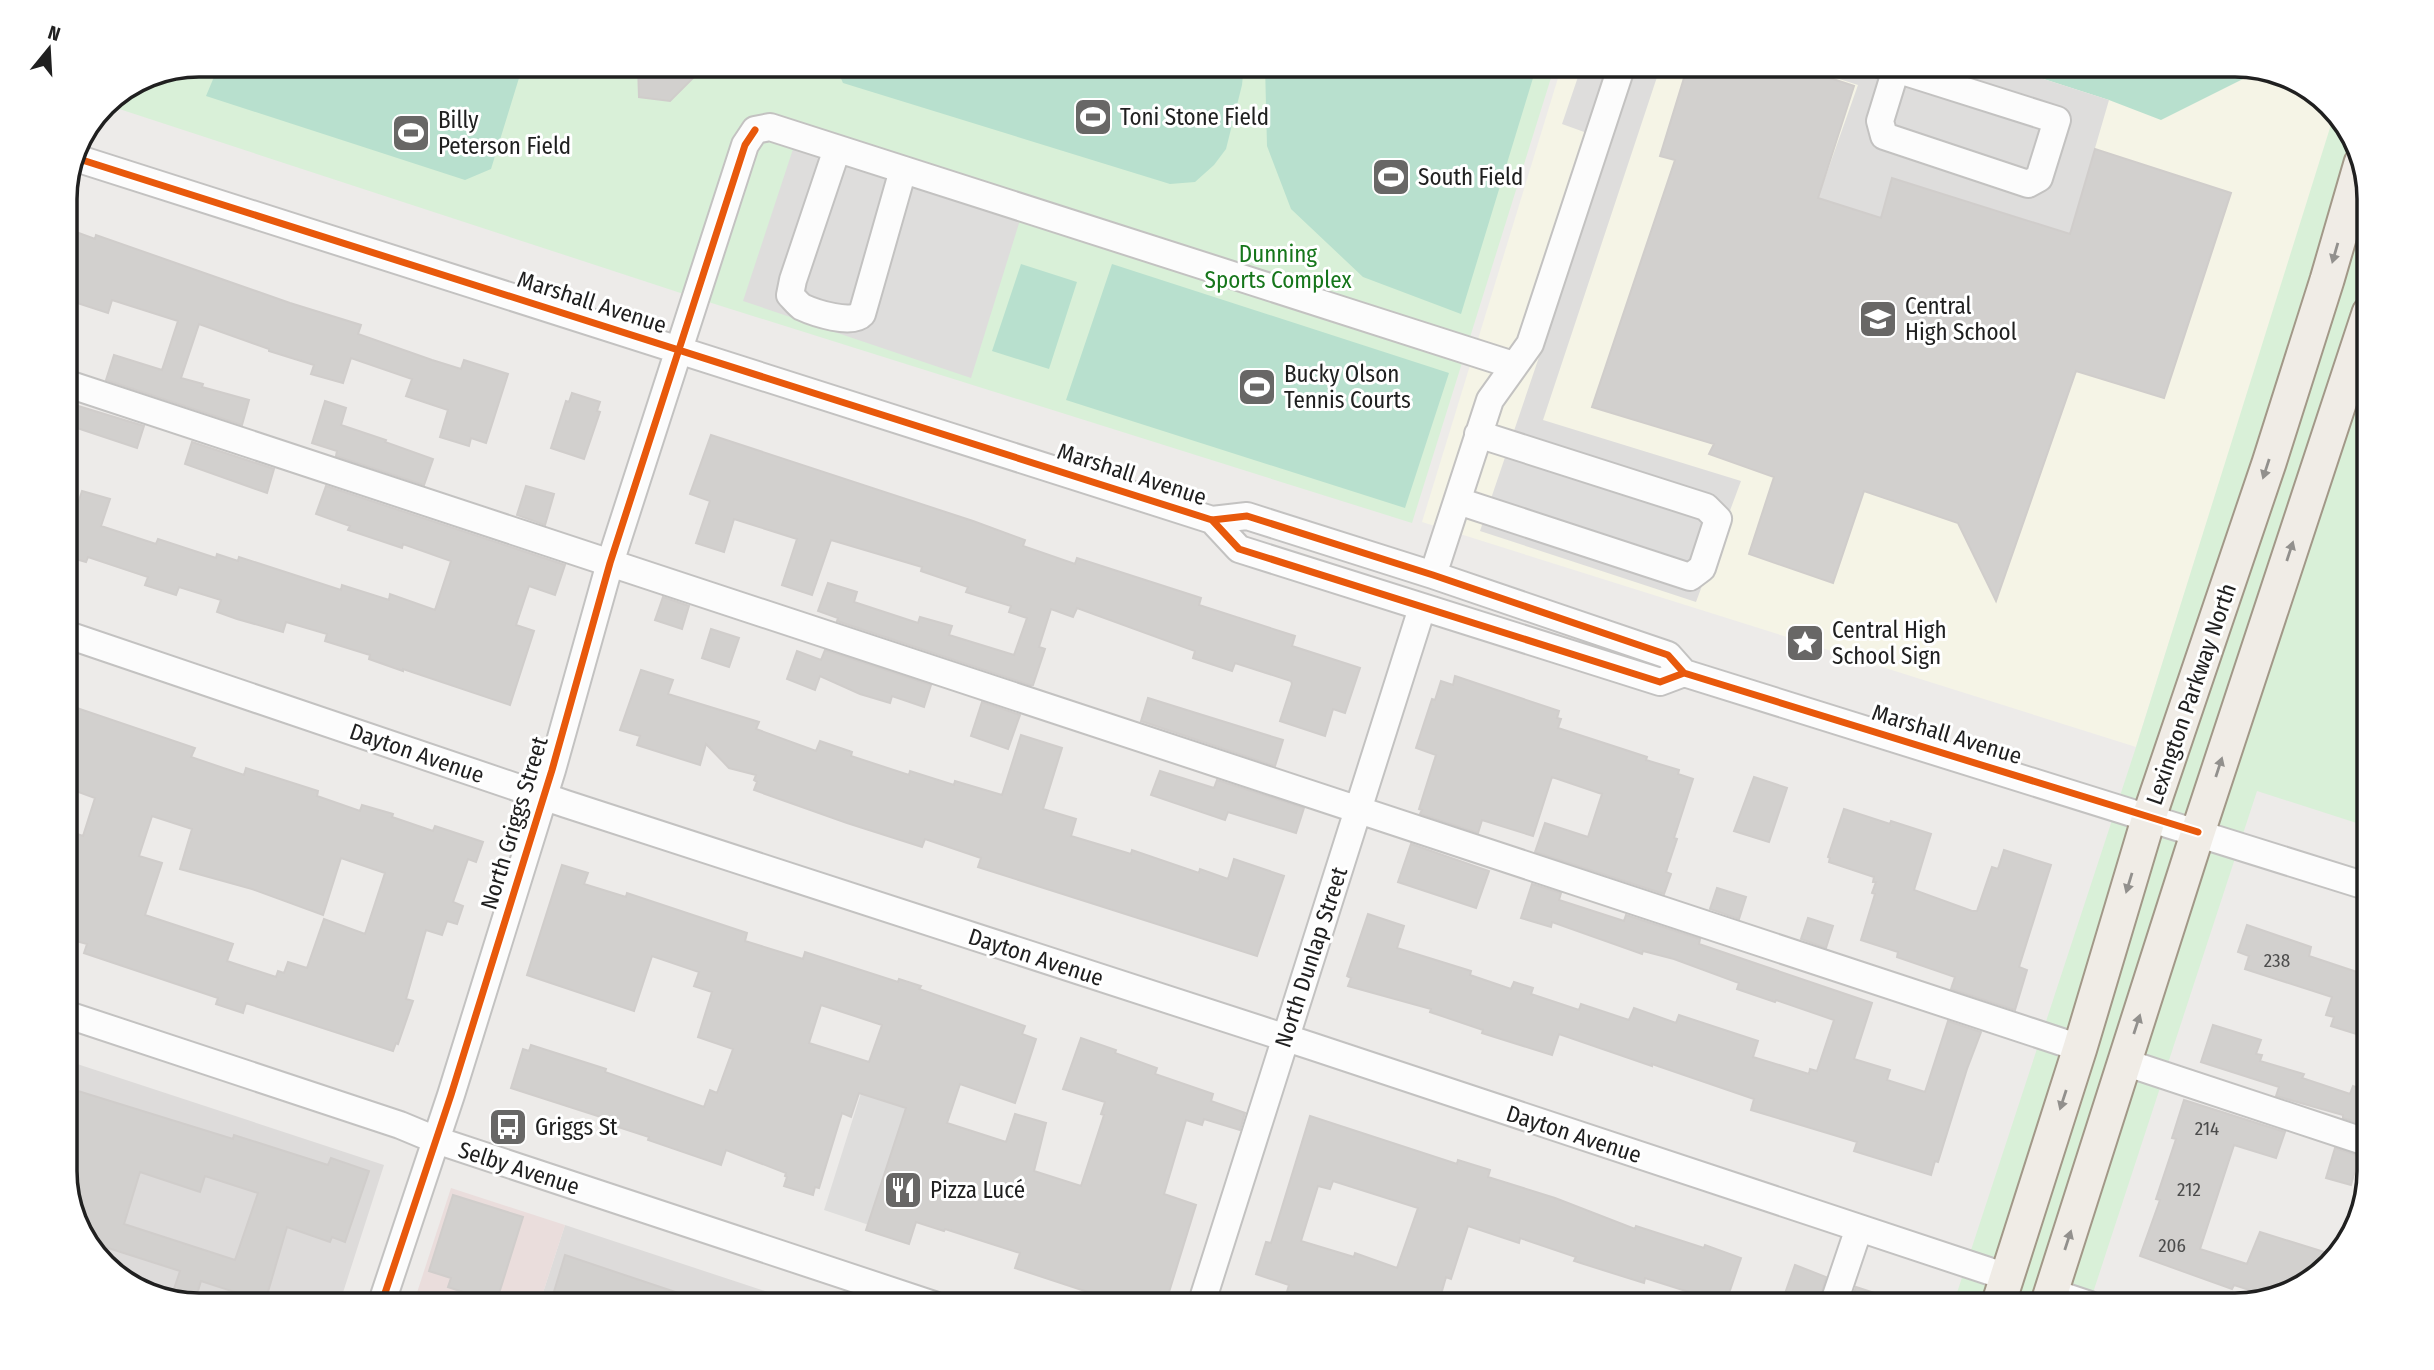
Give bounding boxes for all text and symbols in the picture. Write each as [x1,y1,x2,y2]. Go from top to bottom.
north arrow [14,14,84,84]
text: N [45,21,63,46]
sports icon: Toni Stone Field [1072,96,1114,138]
place label: Toni Stone Field [1120,103,1269,131]
place label: Billy Peterson Field [438,106,571,160]
sports icon: Billy Peterson Field [390,112,432,154]
sports icon: South Field [1370,156,1412,198]
place label: South Field [1418,163,1523,191]
park label: Dunning Sports Complex [1205,240,1351,294]
one-way arrow [2330,242,2340,263]
street label: Marshall Avenue [514,265,670,339]
place label: Central High School [1905,292,2017,346]
school or university icon: Central High School [1857,298,1899,340]
place label: Bucky Olson Tennis Courts [1284,360,1411,414]
sports icon: Bucky Olson Tennis Courts [1236,366,1278,408]
street label: Marshall Avenue [1054,437,1210,511]
one-way arrow [2261,459,2271,480]
one-way arrow [2285,541,2296,562]
street label: Lexington Parkway North [2140,580,2242,808]
place label: Central High School Sign [1832,616,1947,670]
place icon: Central High School Sign [1784,622,1826,664]
street label: Marshall Avenue [1869,698,2025,770]
street label: Dayton Avenue [346,717,488,789]
street label: North Griggs Street [474,733,554,913]
one-way arrow [2214,757,2225,778]
street label: North Dunlap Street [1269,863,1354,1051]
one-way arrow [2124,872,2134,893]
street label: Dayton Avenue [965,922,1107,992]
house number: 238 [2264,949,2290,972]
one-way arrow [2132,1013,2143,1034]
one-way arrow [2058,1090,2068,1111]
street label: Dayton Avenue [1503,1099,1645,1169]
bus stop icon: Griggs St [487,1106,529,1148]
place label: Griggs St [535,1113,618,1141]
house number: 214 [2195,1117,2219,1140]
street label: Selby Avenue [455,1135,583,1201]
restaurant icon: Pizza Lucé [882,1169,924,1211]
place label: Pizza Lucé [930,1176,1025,1204]
house number: 212 [2177,1178,2201,1201]
one-way arrow [2063,1230,2073,1251]
house number: 206 [2158,1234,2186,1257]

